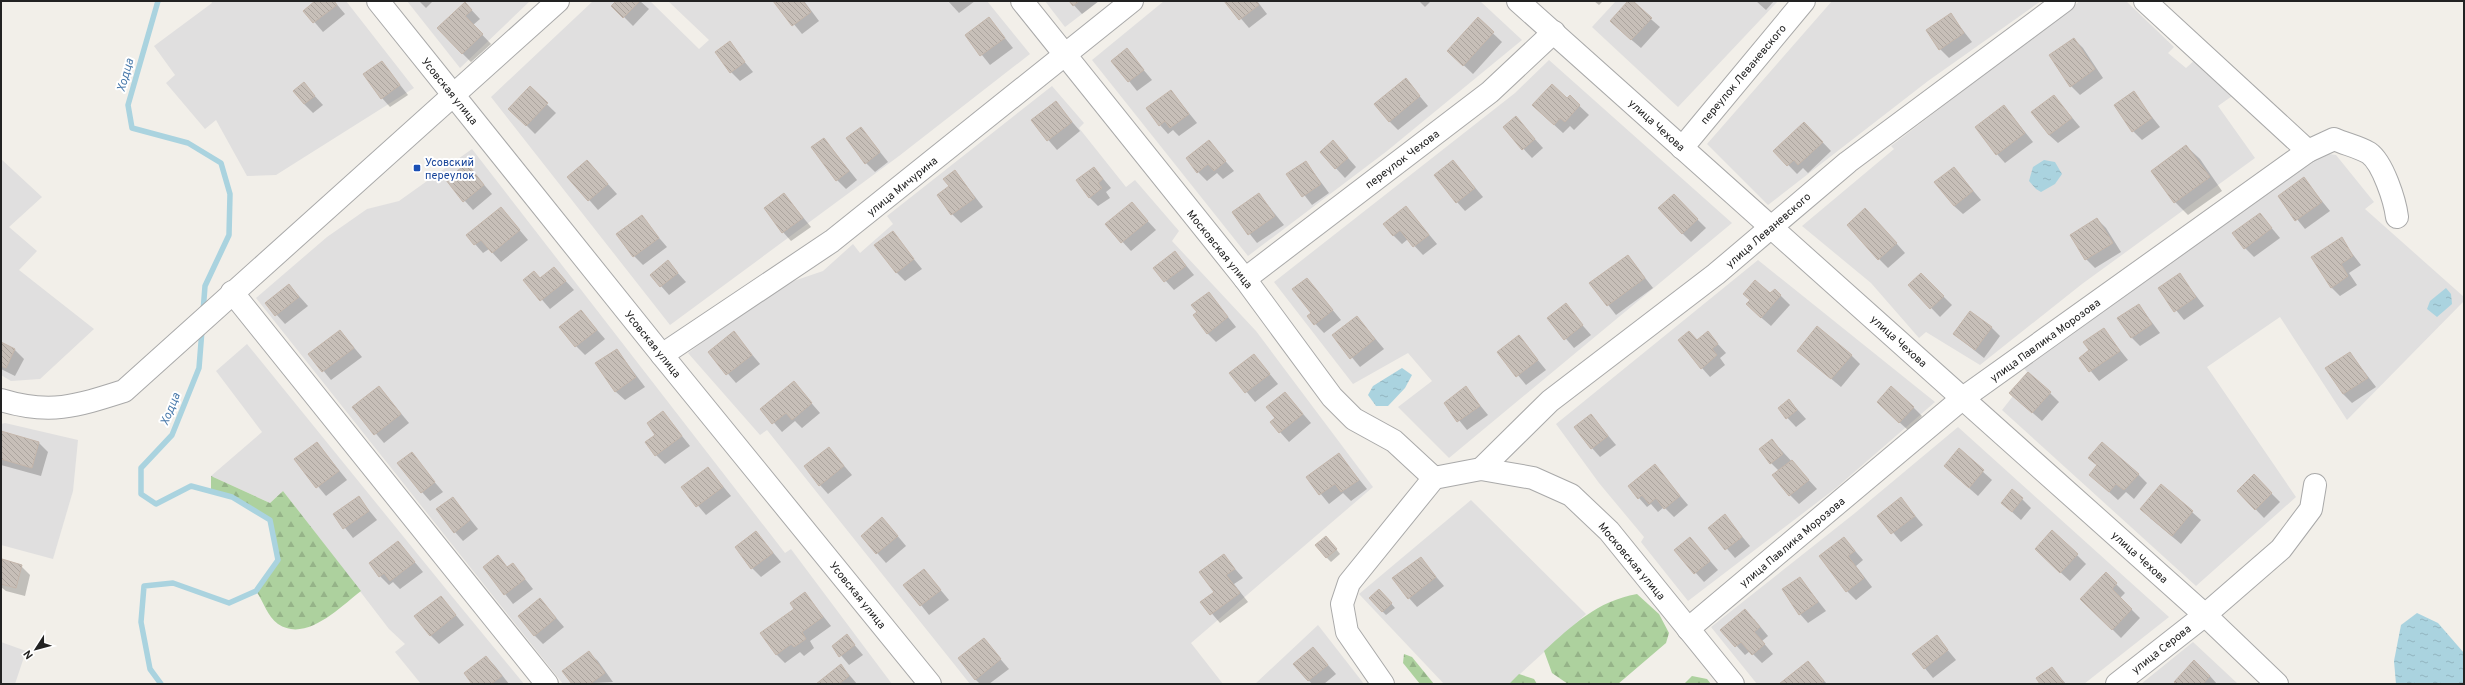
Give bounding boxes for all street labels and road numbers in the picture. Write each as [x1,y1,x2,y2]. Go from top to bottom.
street label: переулок Леваневского [1698,22,1790,127]
street label: Усовская улица [418,55,481,128]
street label: улица Чехова [1625,97,1688,155]
street label: переулок Чехова [1363,127,1443,192]
street label: улица Мичурина [864,154,941,220]
street label: улица Леваневского [1723,190,1814,272]
street label: Московская улица [1183,207,1255,292]
street label: улица Павлика Морозова [1988,296,2104,386]
street label: Усовская улица [621,308,684,381]
street label: улица Чехова [1867,313,1930,371]
street label: улица Павлика Морозова [1737,494,1848,591]
street label: Московская улица [1595,520,1668,604]
street label: улица Чехова [2108,529,2171,587]
street label: Усовская улица [826,559,889,632]
street label: улица Серова [2129,622,2194,677]

